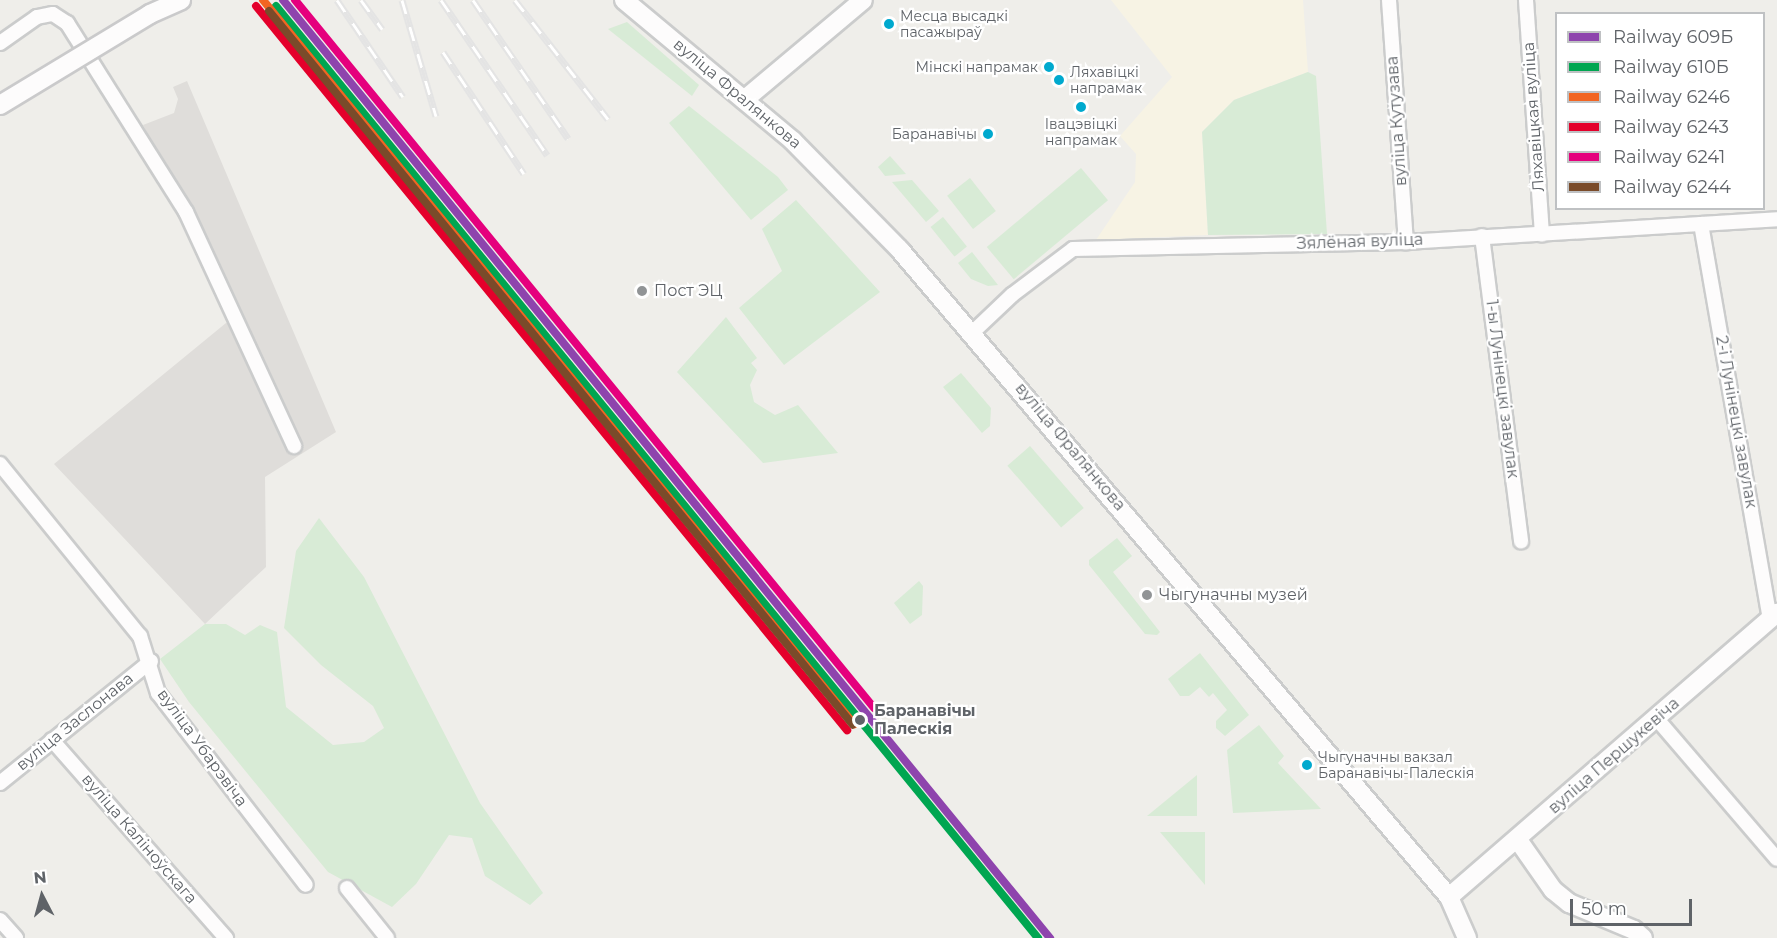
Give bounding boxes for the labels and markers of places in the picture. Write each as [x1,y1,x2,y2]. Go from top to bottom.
place label: Месца высадкі пасажыраў [900,8,1008,40]
marker: Месца высадкі пасажыраў [883,18,895,30]
place label: Мінскі напрамак [916,59,1038,75]
marker: Мінскі напрамак [1043,61,1055,73]
place label: Ляхавіцкі напрамак [1070,64,1142,96]
marker: Ляхавіцкі напрамак [1053,74,1065,86]
marker: Івацэвіцкі напрамак [1075,101,1087,113]
place label: Івацэвіцкі напрамак [1045,116,1117,148]
place label: Баранавічы [892,126,977,142]
marker: Баранавічы [982,128,994,140]
place label: Пост ЭЦ [654,281,723,301]
marker: Пост ЭЦ [635,284,649,298]
place label: Чыгуначны музей [1159,585,1308,605]
marker: Чыгуначны музей [1140,588,1154,602]
place label: Баранавічы Палескія [874,701,976,739]
marker: Баранавічы Палескія [851,711,869,729]
place label: Чыгуначны вакзал Баранавічы-Палескія [1318,749,1474,782]
marker: Чыгуначны вакзал Баранавічы-Палескія [1301,759,1313,771]

